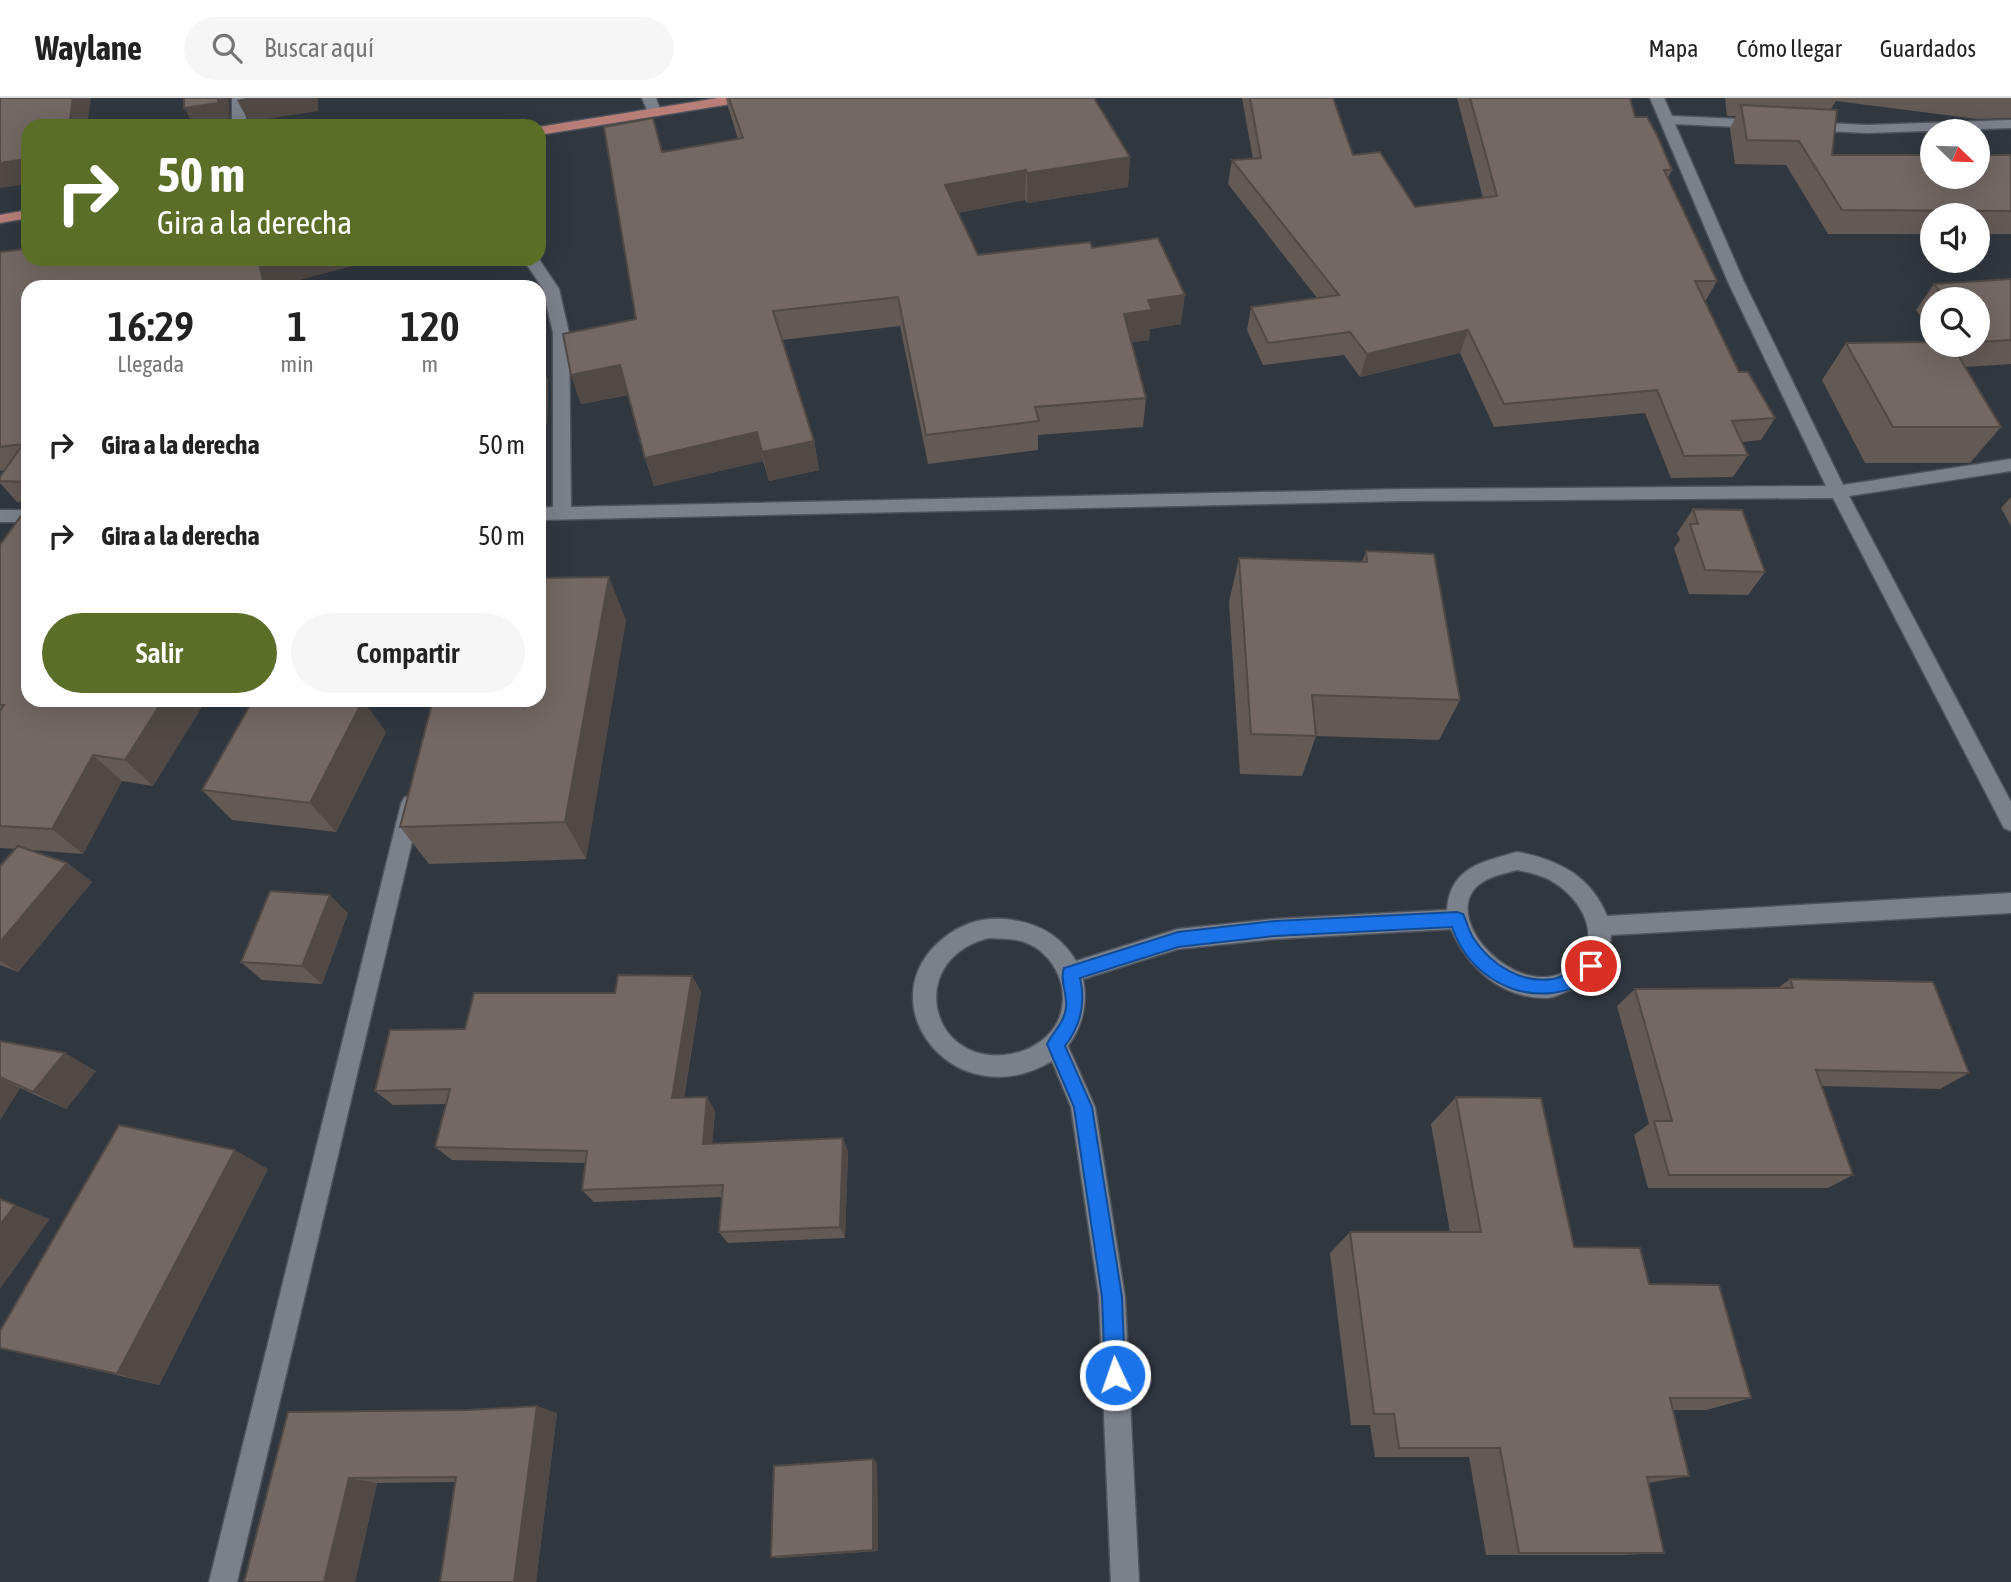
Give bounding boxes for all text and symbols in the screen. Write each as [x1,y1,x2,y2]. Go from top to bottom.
search box [184,17,674,80]
text: Waylane [35,29,142,67]
icon: search [208,29,246,67]
text: Buscar aquí [264,33,374,63]
text: Mapa [1649,35,1698,62]
text: Cómo llegar [1736,35,1842,62]
text: Guardados [1880,35,1976,62]
north arrow [1920,119,1990,189]
map controls [1920,119,1990,357]
text: 50 m [157,146,245,202]
icon: right [42,147,133,238]
button: sound [1920,203,1990,273]
text: Gira a la derecha [157,204,352,241]
button: search [1920,287,1990,357]
text: 16:29 [108,302,194,350]
text: 1 [287,302,307,350]
text: 120 [400,302,459,350]
text: Llegada [117,351,184,377]
text: min [281,351,314,377]
text: m [422,351,438,377]
icon: right [42,426,80,464]
text: Gira a la derecha [101,430,260,460]
text: 50 m [478,430,525,460]
icon: right [42,517,80,555]
text: Gira a la derecha [101,521,260,551]
text: 50 m [478,521,525,551]
button: Salir [42,613,277,693]
button: Compartir [291,613,525,693]
pin [1561,936,1621,996]
icon: arrive [1572,947,1610,985]
position arrow [1078,1338,1152,1412]

